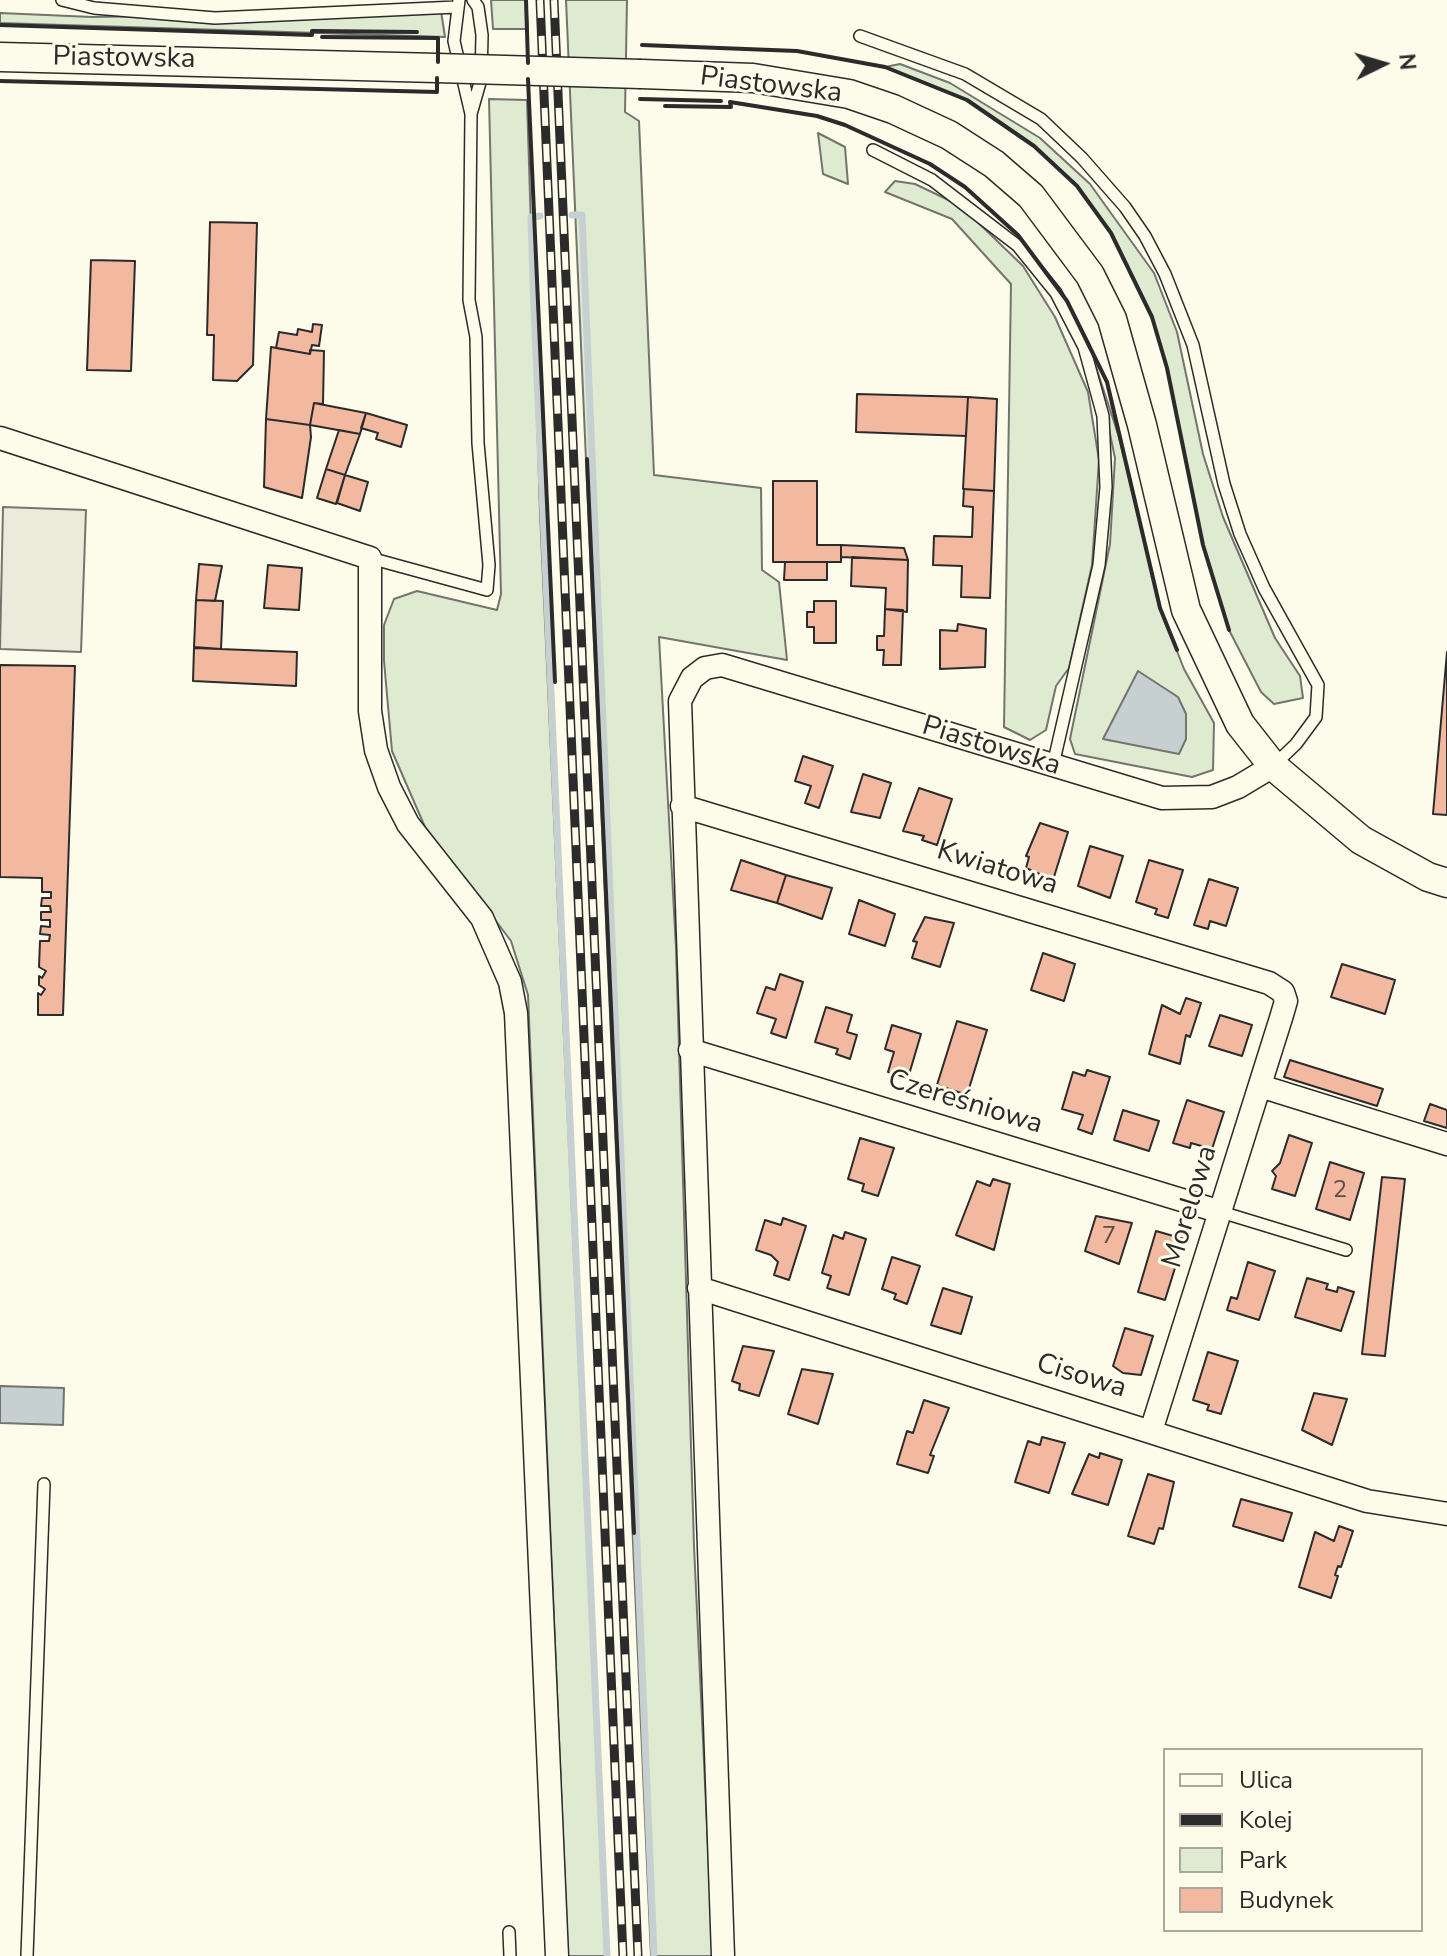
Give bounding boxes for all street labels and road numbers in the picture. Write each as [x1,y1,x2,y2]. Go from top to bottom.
street label: Piastowska [52,41,196,77]
street label: Piastowska [698,61,844,111]
street label: Piastowska [918,710,1064,784]
street label: Kwiatowa [932,835,1062,903]
street label: Czereśniowa [884,1064,1046,1142]
street label: Morelowa [1157,1142,1225,1272]
street label: Cisowa [1032,1347,1130,1407]

